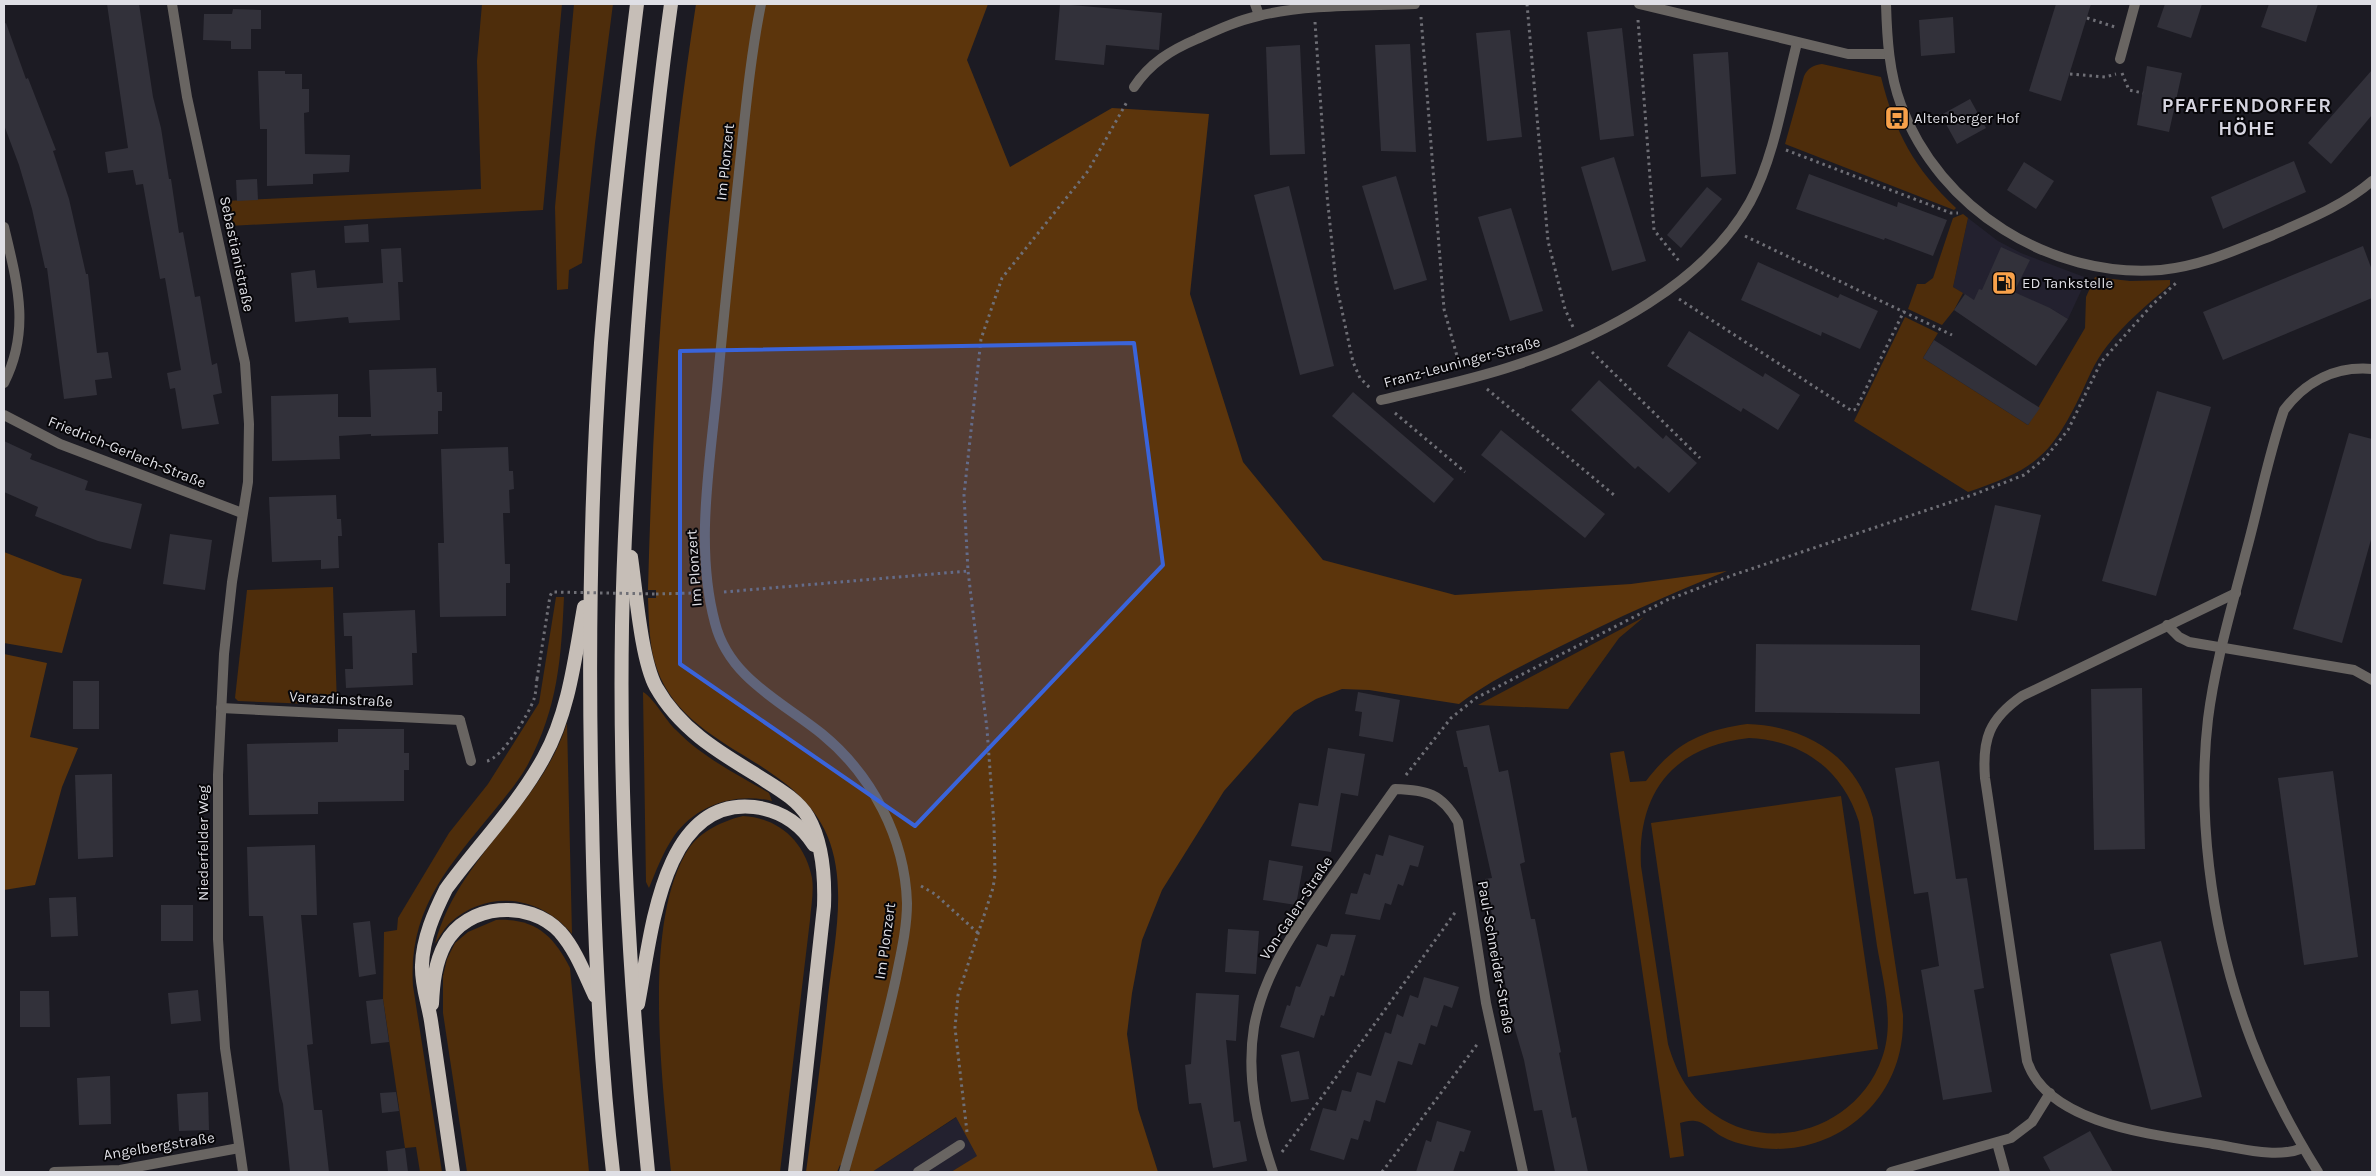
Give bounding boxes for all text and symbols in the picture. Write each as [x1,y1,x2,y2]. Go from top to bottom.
district label: PFAFFENDORFER HÖHE [2162,94,2332,140]
bus stop icon: Altenberger Hof [1884,105,1910,131]
place label: Altenberger Hof [1914,109,2020,127]
street label: Im Plonzert [712,122,738,201]
street label: Sebastianistraße [216,195,258,313]
fuel station icon: ED Tankstelle [1991,270,2017,296]
place label: ED Tankstelle [2022,274,2113,292]
street label: Franz-Leuninger-Straße [1382,332,1542,392]
street label: Friedrich-Gerlach-Straße [45,412,209,492]
street label: Im Plonzert [682,528,706,607]
street label: Varazdinstraße [289,687,393,711]
street label: Niederfelder Weg [194,784,212,901]
street label: Von-Galen-Straße [1256,853,1336,963]
street label: Paul-Schneider-Straße [1474,879,1518,1035]
street label: Im Plonzert [871,901,899,981]
street label: Angelbergstraße [102,1128,216,1164]

